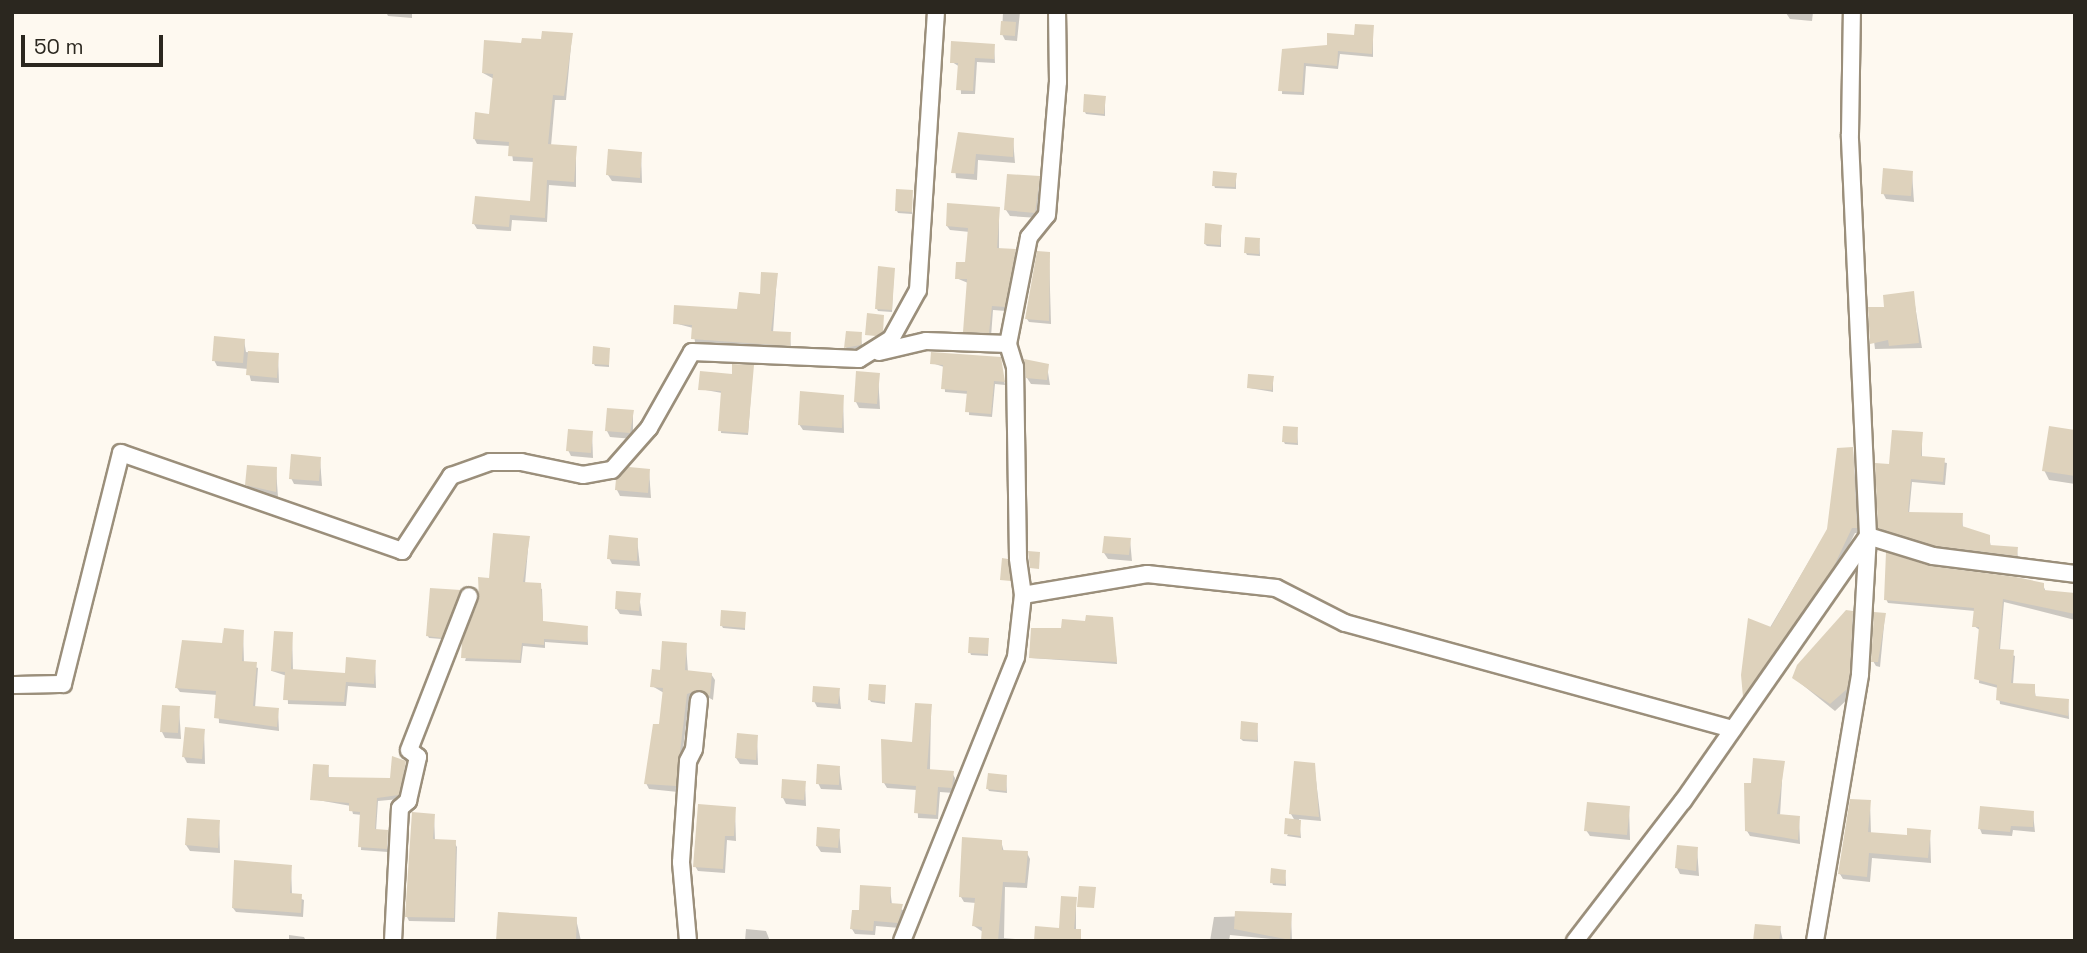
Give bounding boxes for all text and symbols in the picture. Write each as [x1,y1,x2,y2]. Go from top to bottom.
scale bar [24,21,166,65]
text: 50 m [34,33,84,60]

